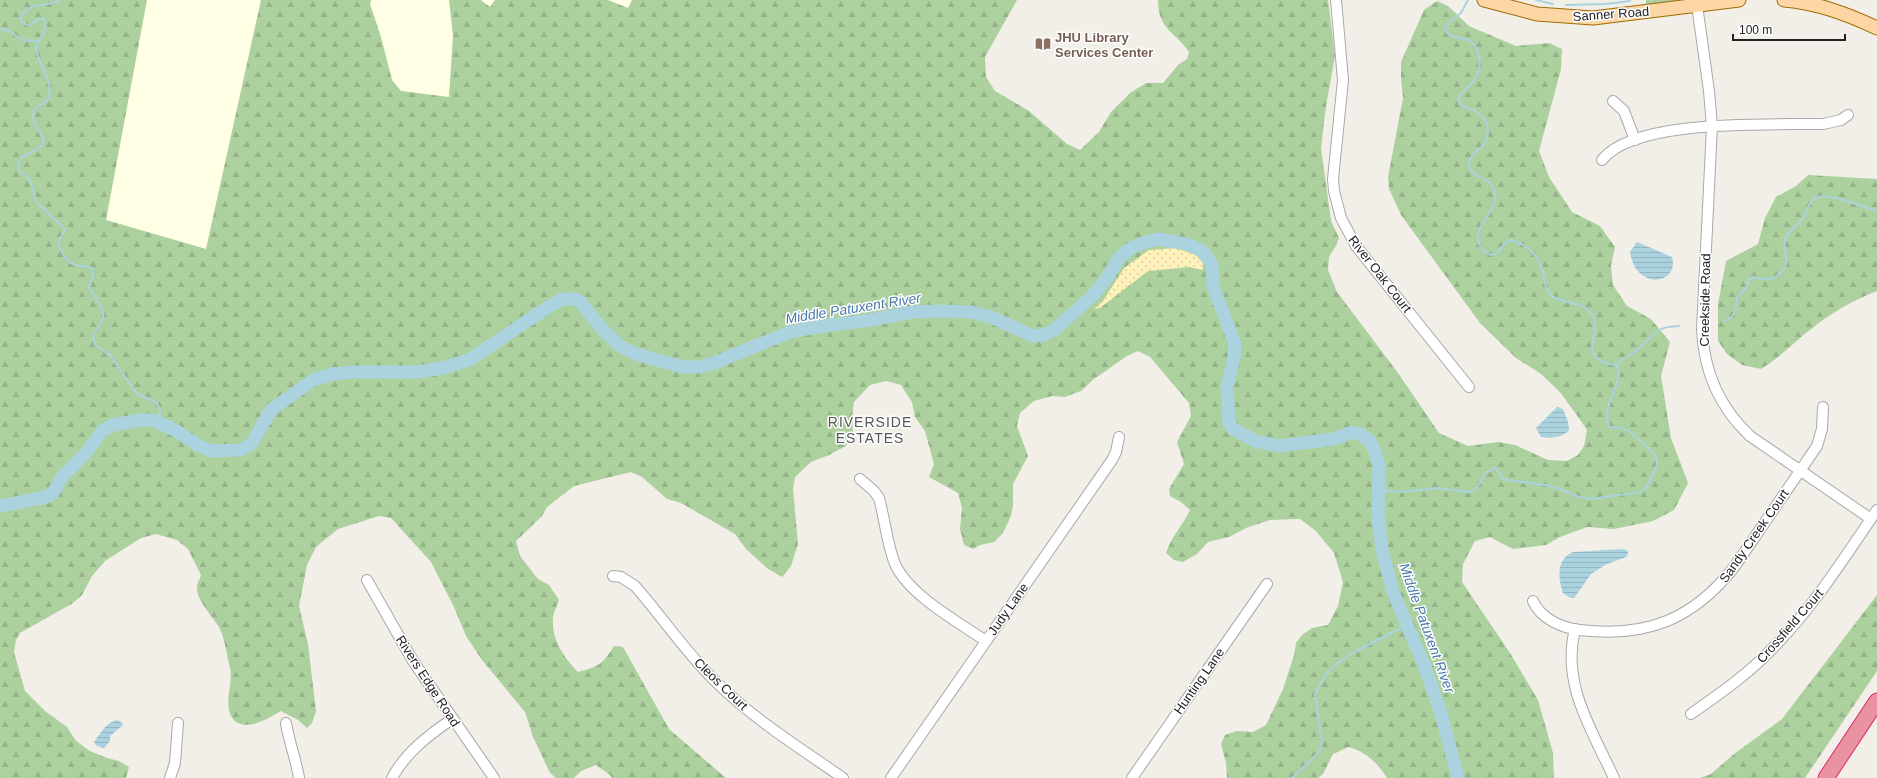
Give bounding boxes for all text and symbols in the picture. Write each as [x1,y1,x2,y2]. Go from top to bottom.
street label: Sanner Road [1572,4,1650,24]
scale bar [1733,16,1845,42]
text: 100 m [1739,23,1772,37]
place label: JHU Library Services Center [1055,30,1153,60]
library icon: JHU Library Services Center [1034,35,1052,53]
street label: River Oak Court [1345,233,1415,316]
street label: Creekside Road [1697,253,1713,347]
water label: Middle Patuxent River [784,289,923,327]
district label: RIVERSIDE ESTATES [828,414,912,446]
street label: Sandy Creek Court [1716,486,1792,586]
water label: Middle Patuxent River [1396,561,1458,696]
street label: Judy Lane [985,580,1031,638]
street label: Crossfield Court [1754,586,1826,666]
street label: Rivers Edge Road [393,633,463,729]
street label: Hunting Lane [1171,645,1227,717]
street label: Cleos Court [691,655,751,714]

